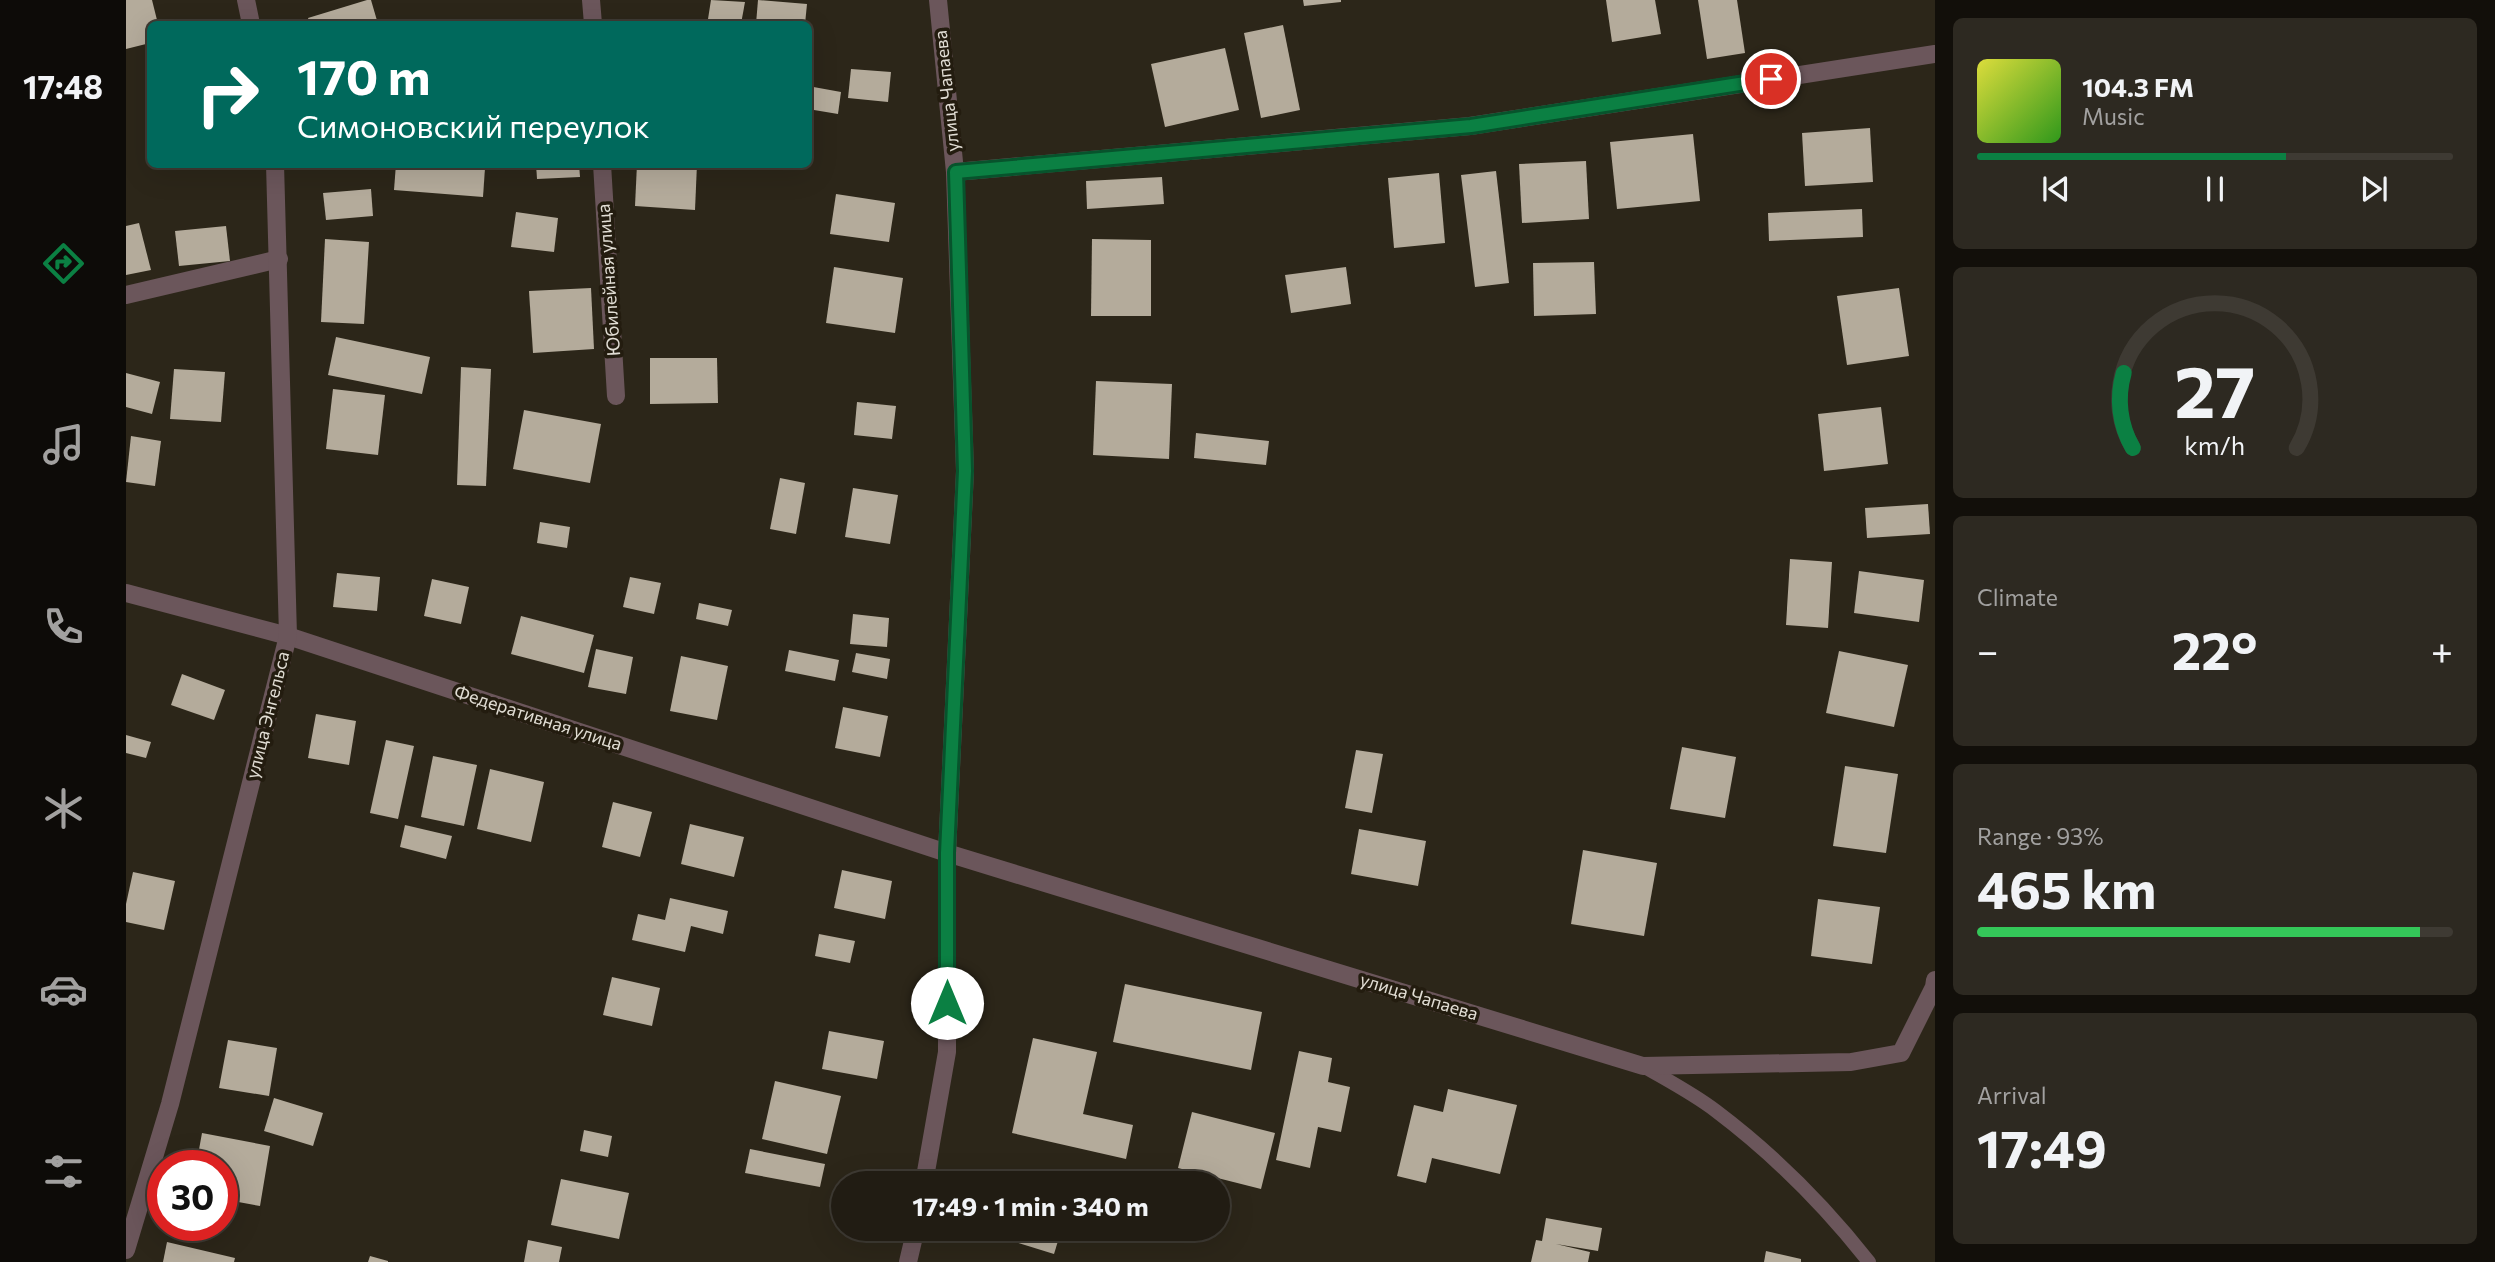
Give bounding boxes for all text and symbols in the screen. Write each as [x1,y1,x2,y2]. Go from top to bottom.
street label: улица Чапаева [929,29,963,153]
text: 170 m [297,45,430,105]
icon: right [182,49,273,140]
pin [1741,49,1801,109]
icon: arrive [1752,60,1790,98]
text: 17:48 [23,66,103,106]
text: 104.3 FM [2082,71,2194,102]
text: Music [2082,102,2145,130]
text: Симоновский переулок [297,105,650,145]
icon: previous [2037,170,2075,208]
icon: pause [2196,170,2234,208]
icon: next [2355,170,2393,208]
street label: Юбилейная улица [592,203,624,357]
icon: directions [39,239,88,288]
text: 27 [2175,345,2255,434]
icon: music [39,420,88,469]
text: km/h [2185,430,2245,460]
text: Climate [1977,583,2058,611]
icon: phone [39,602,88,651]
text: 22° [2172,617,2257,681]
text: − [1977,626,1999,673]
text: + [2431,626,2453,673]
street label: улица Энгельса [241,649,293,781]
street label: Федеративная улица [452,680,625,755]
icon: climate [39,784,88,833]
text: Range · 93% [1977,822,2103,850]
text: 465 km [1977,856,2156,920]
icon: car [39,965,88,1014]
position arrow [910,966,984,1040]
street label: улица Чапаева [1358,968,1481,1024]
text: Arrival [1977,1081,2047,1109]
text: 17:49 [1977,1115,2107,1179]
icon: filters [39,1147,88,1196]
speed limit sign: 30 [147,1150,238,1241]
text: 17:49 · 1 min · 340 m [912,1190,1149,1221]

